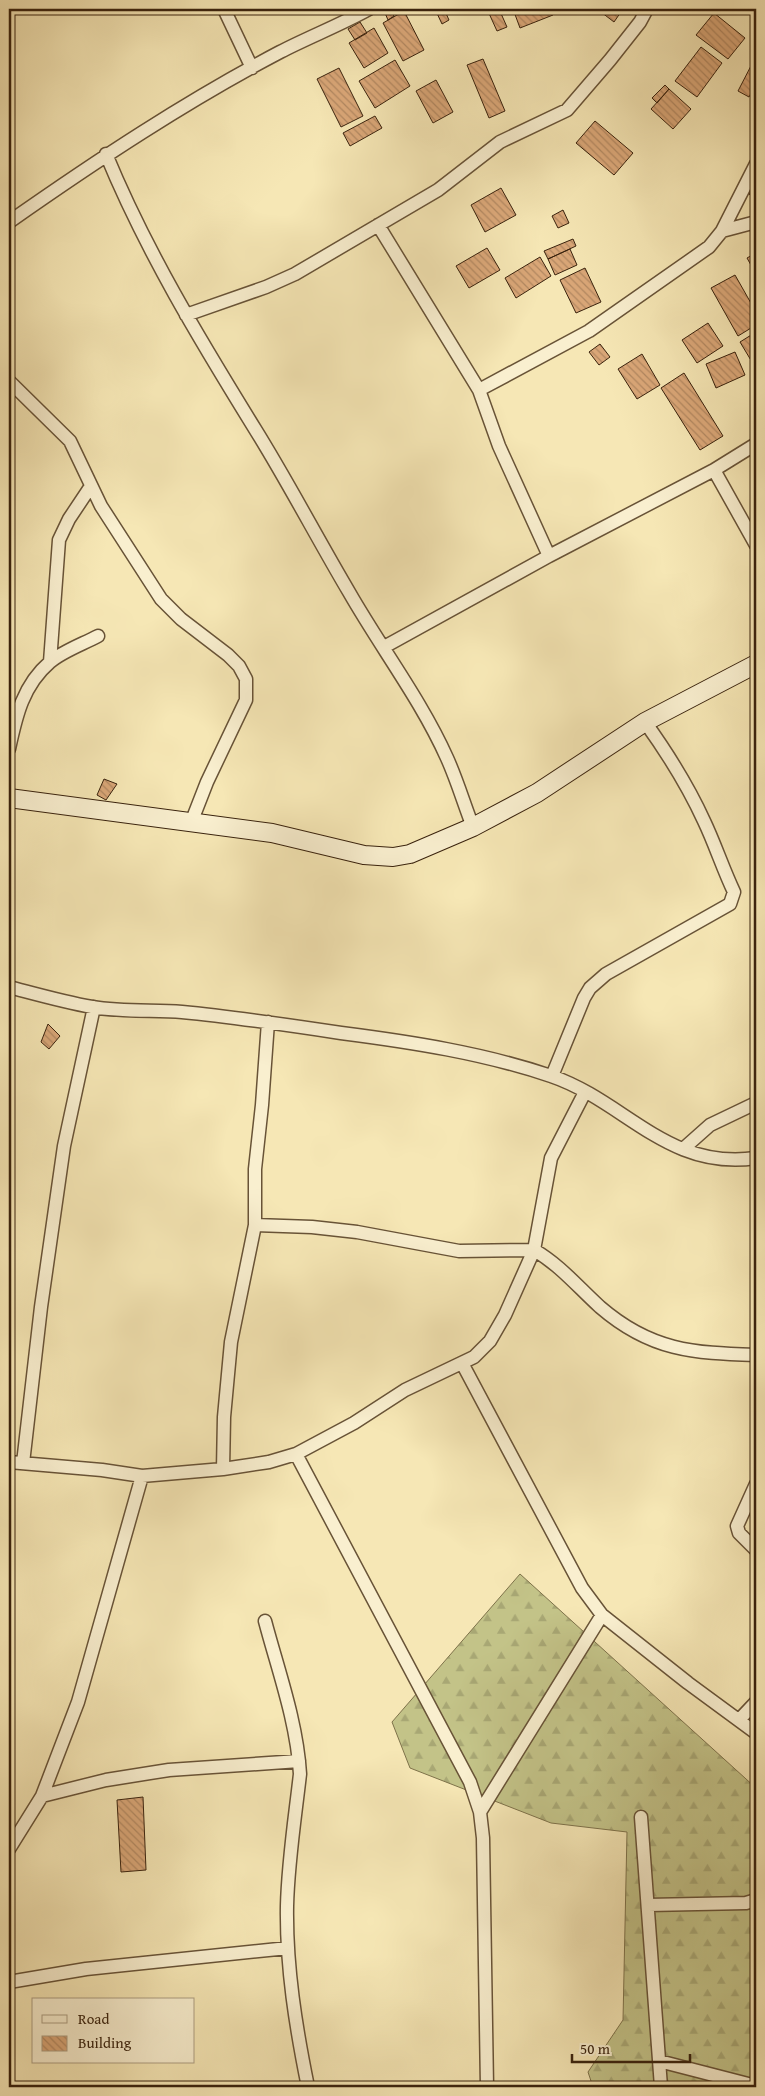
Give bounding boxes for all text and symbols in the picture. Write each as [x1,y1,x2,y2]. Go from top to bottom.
legend [32,1998,195,2064]
text: Road [78,2008,109,2029]
scale bar [572,2031,690,2063]
text: Building [78,2032,132,2053]
text: 50 m [580,2038,611,2059]

